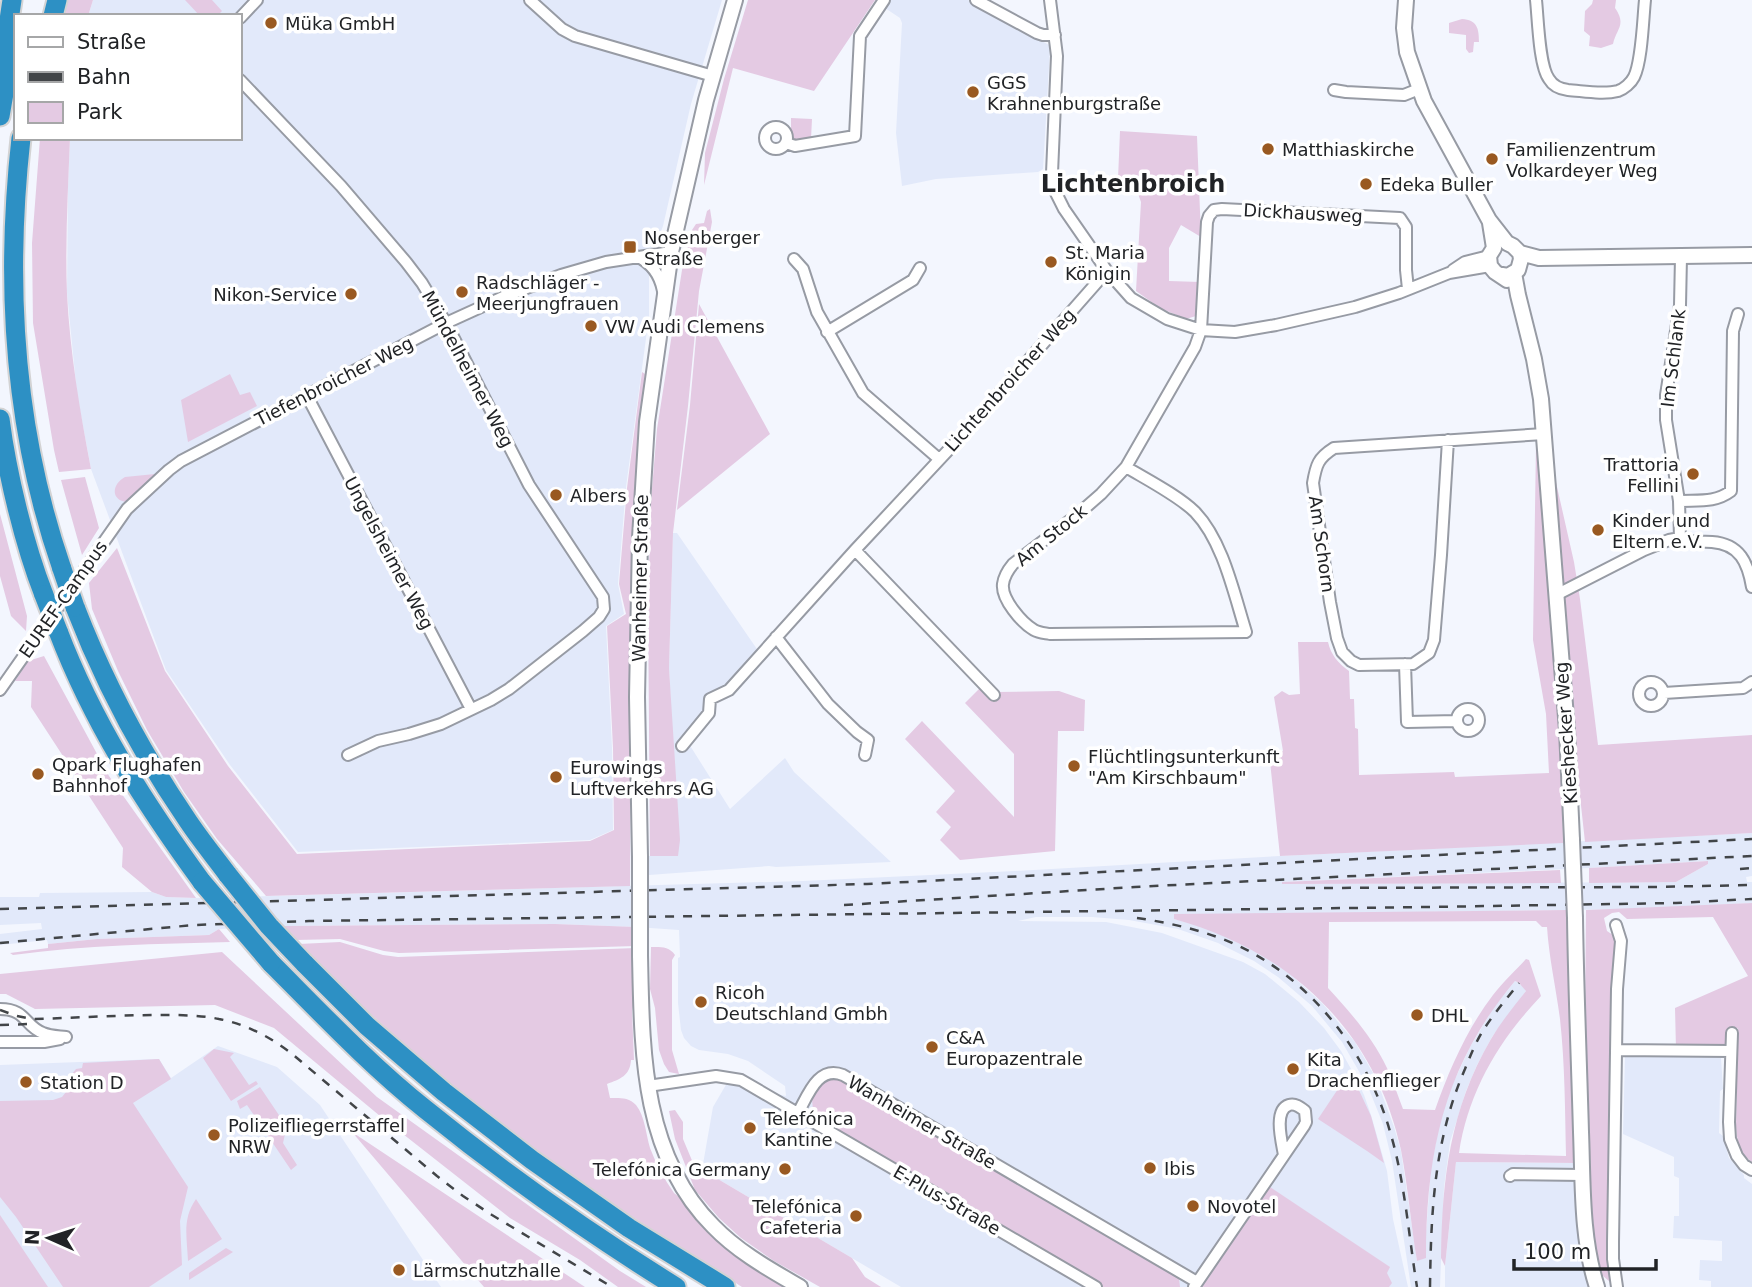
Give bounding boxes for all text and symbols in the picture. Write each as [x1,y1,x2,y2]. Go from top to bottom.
place label: Müka GmbH [285,13,395,34]
legend [14,14,242,140]
marker: Müka GmbH [263,15,279,31]
text: Straße [77,30,146,54]
text: Bahn [77,65,131,89]
place label: GGS Krahnenburgstraße [987,72,1161,114]
marker: GGS Krahnenburgstraße [965,84,981,100]
text: Park [77,100,123,124]
place label: Matthiaskirche [1282,139,1414,160]
place label: Familienzentrum Volkardeyer Weg [1506,139,1658,181]
marker: Matthiaskirche [1260,141,1276,157]
marker: Familienzentrum Volkardeyer Weg [1484,151,1500,167]
district label: Lichtenbroich [1041,170,1225,198]
place label: Edeka Buller [1380,174,1494,195]
marker: Edeka Buller [1358,176,1374,192]
street label: Dickhausweg [1243,199,1363,227]
place label: Nosenberger Straße [644,227,760,269]
marker: Nosenberger Straße [622,239,638,255]
place label: St. Maria Königin [1065,242,1145,284]
marker: St. Maria Königin [1043,254,1059,270]
place label: Radschläger - Meerjungfrauen [476,272,619,314]
place label: Nikon-Service [213,284,337,305]
marker: Radschläger - Meerjungfrauen [454,284,470,300]
marker: Nikon-Service [343,286,359,302]
street label: Mündelheimer Weg [418,287,518,451]
street label: Lichtenbroicher Weg [940,304,1080,456]
street label: Im Schlank [1657,307,1690,408]
place label: VW Audi Clemens [605,316,765,337]
marker: VW Audi Clemens [583,318,599,334]
street label: Tiefenbroicher Weg [251,332,417,430]
place label: Trattoria Fellini [1603,454,1679,496]
marker: Trattoria Fellini [1685,466,1701,482]
street label: Ungelsheimer Weg [340,473,438,633]
place label: Albers [570,485,627,506]
marker: Albers [548,487,564,503]
street label: Wanheimer Straße [628,494,652,662]
street label: Am Schorn [1305,494,1339,594]
street label: Am Stock [1011,500,1091,570]
place label: Kinder und Eltern e.V. [1612,510,1710,552]
marker: Kinder und Eltern e.V. [1590,522,1606,538]
street label: EUREF-Campus [15,536,111,662]
street label: Kieshecker Weg [1551,661,1581,805]
place label: Flüchtlingsunterkunft "Am Kirschbaum" [1088,746,1279,788]
place label: Qpark Flughafen Bahnhof [52,754,202,796]
place label: Eurowings Luftverkehrs AG [570,757,714,799]
marker: Flüchtlingsunterkunft "Am Kirschbaum" [1066,758,1082,774]
marker: Qpark Flughafen Bahnhof [30,766,46,782]
marker: Eurowings Luftverkehrs AG [548,769,564,785]
place label: Ricoh Deutschland Gmbh [715,982,888,1024]
marker: Ricoh Deutschland Gmbh [693,994,709,1010]
place label: DHL [1431,1005,1468,1026]
marker: DHL [1409,1007,1425,1023]
place label: C&A Europazentrale [946,1027,1083,1069]
marker: C&A Europazentrale [924,1039,940,1055]
place label: Kita Drachenflieger [1307,1049,1441,1091]
marker: Kita Drachenflieger [1285,1061,1301,1077]
street label: Wanheimer Straße [844,1071,1000,1173]
place label: Station D [40,1072,124,1093]
marker: Station D [18,1074,34,1090]
place label: Telefónica Kantine [763,1108,854,1150]
place label: Polizeifliegerrstaffel NRW [228,1115,405,1157]
marker: Telefónica Kantine [742,1120,758,1136]
marker: Polizeifliegerrstaffel NRW [206,1127,222,1143]
place label: Ibis [1164,1158,1195,1179]
place label: Telefónica Germany [592,1159,771,1180]
marker: Ibis [1142,1160,1158,1176]
marker: Telefónica Germany [777,1161,793,1177]
street label: E-Plus-Straße [890,1161,1004,1239]
place label: Telefónica Cafeteria [751,1196,842,1238]
place label: Novotel [1207,1196,1276,1217]
marker: Novotel [1185,1198,1201,1214]
north arrow [14,1203,84,1273]
marker: Telefónica Cafeteria [848,1208,864,1224]
scale bar [1514,1228,1656,1272]
text: N [21,1229,43,1246]
text: 100 m [1524,1240,1591,1264]
place label: Lärmschutzhalle [413,1260,561,1281]
marker: Lärmschutzhalle [391,1262,407,1278]

